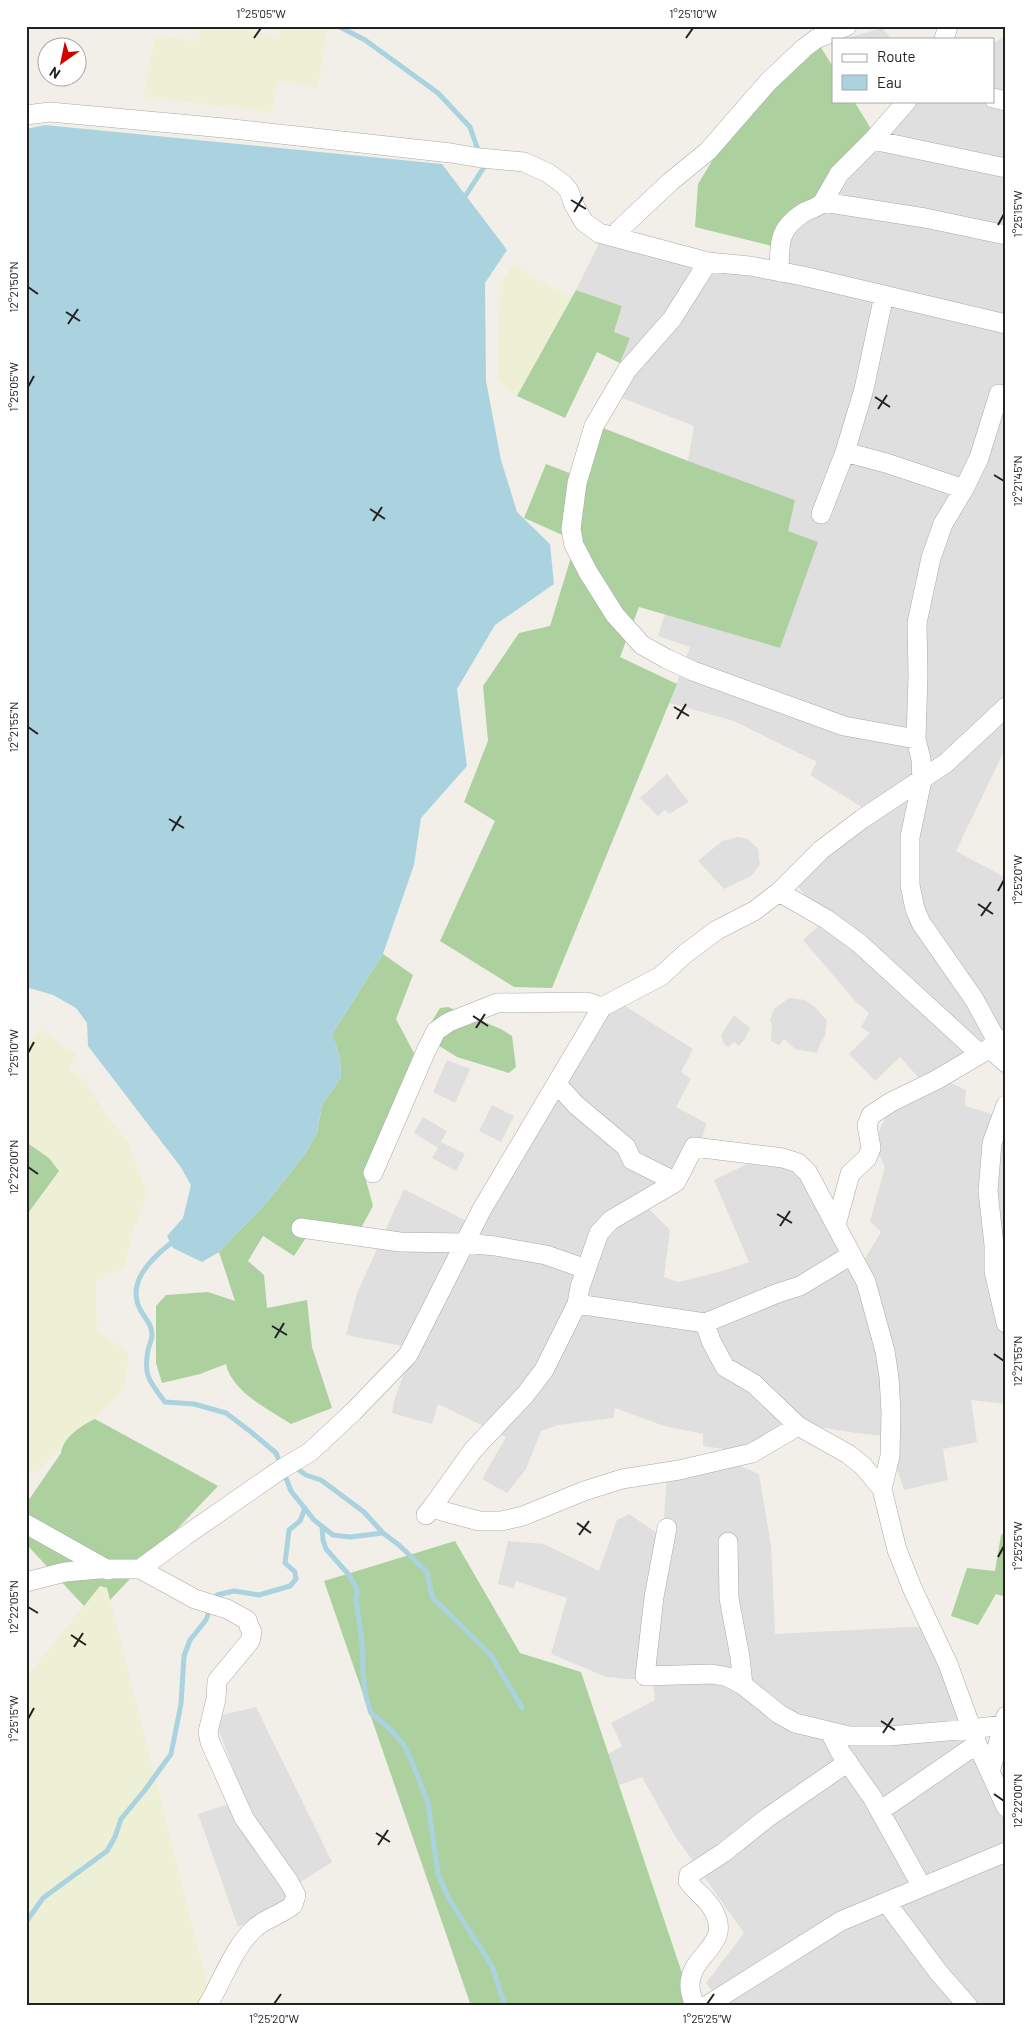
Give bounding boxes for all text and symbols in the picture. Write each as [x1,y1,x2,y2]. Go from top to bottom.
text: 1°25'05"W [236,6,286,20]
text: 1°25'10"W [669,6,717,20]
north arrow [38,38,88,88]
legend [832,38,994,102]
text: Route [877,47,916,65]
text: N [46,64,63,83]
text: Eau [877,73,902,91]
text: 1°25'15"W [1010,190,1024,238]
text: 12°21'50"N [6,261,20,313]
text: 1°25'05"W [6,362,20,412]
text: 12°21'45"N [1010,455,1024,507]
text: 12°21'55"N [6,702,20,752]
text: 1°25'20"W [1010,855,1024,905]
text: 1°25'10"W [6,1029,20,1077]
text: 12°22'00"N [6,1140,20,1194]
text: 12°21'55"N [1010,1336,1024,1386]
text: 1°25'25"W [1010,1521,1024,1571]
text: 12°22'05"N [6,1580,20,1634]
text: 1°25'15"W [6,1695,20,1743]
text: 12°22'00"N [1010,1774,1024,1828]
text: 1°25'20"W [249,2011,299,2025]
text: 1°25'25"W [682,2011,732,2025]

